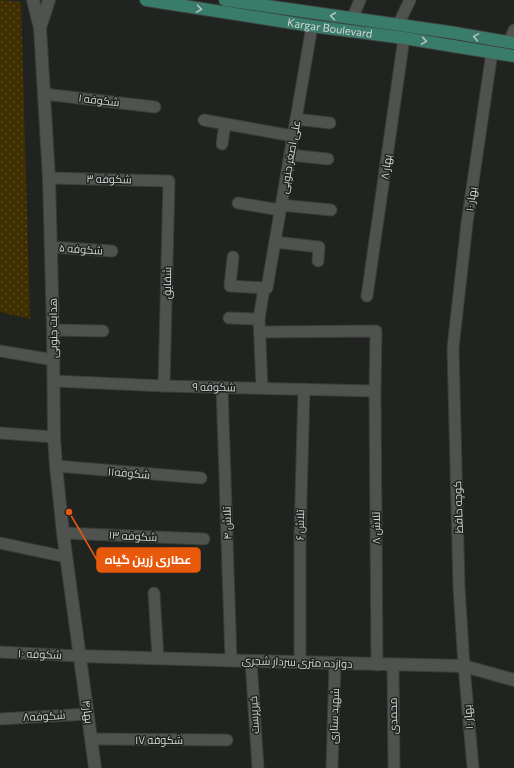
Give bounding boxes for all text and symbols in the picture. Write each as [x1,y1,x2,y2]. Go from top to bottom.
one-way arrow [196,4,202,12]
one-way arrow [330,12,336,21]
street label: Kargar Boulevard [286,15,373,40]
one-way arrow [472,33,479,41]
one-way arrow [421,36,427,45]
street label: شکوفه ۱ [78,91,120,109]
street label: علی اصغر جنوبی [277,119,303,195]
street label: بهار ۸ [377,153,395,181]
street label: شکوفه ۳ [86,172,132,186]
street label: بهار ۱۰ [462,186,480,212]
street label: شکوفه ۵ [59,240,103,258]
street label: شقایق [160,267,174,299]
street label: هدایت جنوبی [45,298,61,358]
street label: شکوفه ۹ [192,380,236,394]
street label: شکوفه۱۱ [107,464,151,482]
street label: کوچه حافظ [450,480,466,534]
street label: تلاش ۴ [219,506,235,540]
street label: تلاش ۶ [293,509,307,541]
street label: تلاش ۸ [369,512,383,544]
street label: شکوفه ۱۳ [108,528,158,544]
callout: عطاری زرین گیاه [97,548,200,572]
text: عطاری زرین گیاه [105,552,191,568]
street label: شکوفه ۱۰ [18,646,62,662]
street label: دوازده متری سردار شجری [241,653,353,671]
street label: شهید ستاری [326,688,342,744]
street label: خیرپرست [246,696,262,734]
street label: محمدی [386,697,400,735]
street label: بهار۴ [79,699,97,725]
street label: بهار ۱۰ [460,704,476,730]
street label: شکوفه۸ [22,708,66,724]
street label: شکوفه ۱۷ [135,733,183,747]

